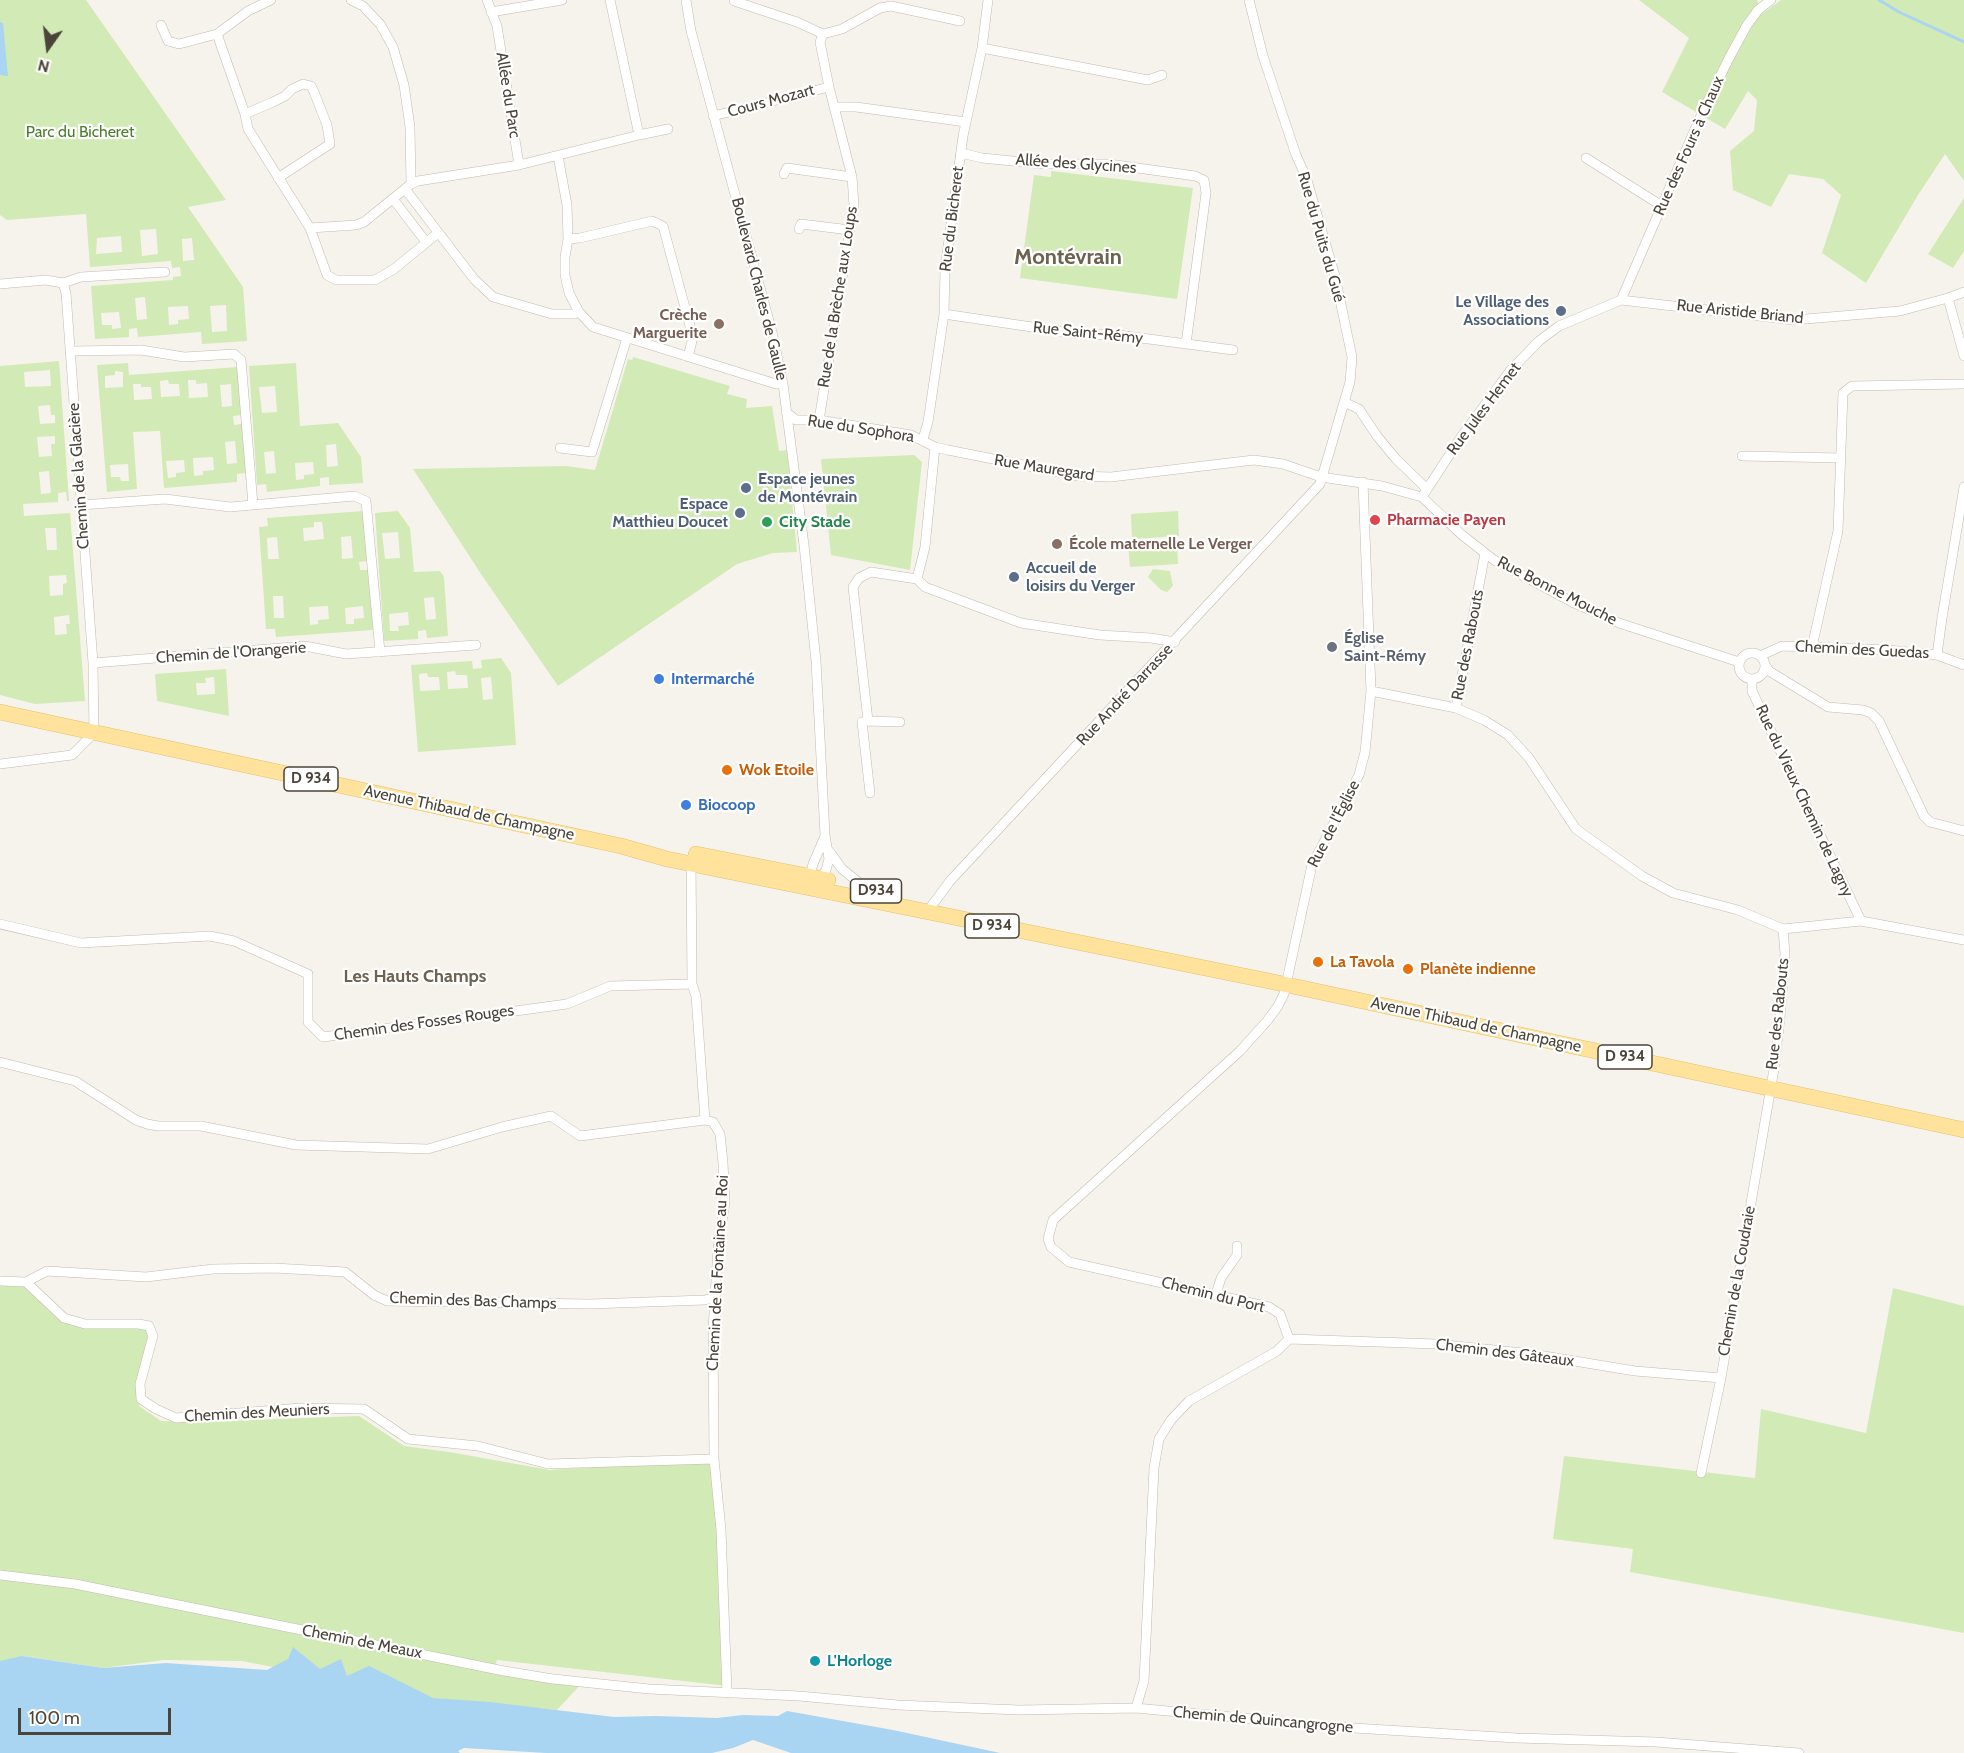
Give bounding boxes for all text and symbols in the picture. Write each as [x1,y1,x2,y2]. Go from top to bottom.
north arrow [18,18,78,78]
street label: Allée du Parc [492,51,524,139]
text: N [36,55,51,77]
street label: Rue des Fours à Chaux [1650,73,1728,219]
street label: Cours Mozart [725,80,817,122]
park label: Parc du Bicheret [26,122,134,142]
street label: Allée des Glycines [1015,150,1137,178]
street label: Rue du Bicheret [936,165,968,273]
street label: Rue du Puits du Gué [1293,169,1349,305]
street label: Boulevard Charles de Gaulle [727,196,791,382]
street label: Rue de la Brèche aux Loups [814,205,862,389]
district label: Montévrain [1014,245,1122,271]
place label: Le Village des Associations [1455,292,1549,330]
street label: Rue Aristide Briand [1676,296,1804,328]
marker: Le Village des Associations [1554,304,1568,318]
place label: Crèche Marguerite [633,305,707,343]
marker: Crèche Marguerite [712,317,726,331]
street label: Rue Saint-Rémy [1032,318,1144,348]
street label: Rue Jules Hemet [1443,359,1525,459]
street label: Chemin de la Glacière [64,402,94,550]
street label: Rue du Sophora [806,411,916,447]
street label: Rue Mauregard [993,451,1095,485]
place label: Espace jeunes de Montévrain [758,469,857,507]
marker: Espace jeunes de Montévrain [739,481,753,495]
place label: Espace Matthieu Doucet [612,494,728,532]
marker: Espace Matthieu Doucet [733,506,747,520]
place label: Pharmacie Payen [1387,510,1506,530]
place label: City Stade [779,512,851,532]
marker: Pharmacie Payen [1368,513,1382,527]
marker: City Stade [760,515,774,529]
place label: École maternelle Le Verger [1069,534,1252,554]
marker: École maternelle Le Verger [1050,537,1064,551]
street label: Rue Bonne Mouche [1494,553,1620,629]
place label: Accueil de loisirs du Verger [1026,558,1135,596]
marker: Accueil de loisirs du Verger [1007,570,1021,584]
street label: Rue des Rabouts [1448,588,1488,702]
place label: Église Saint-Rémy [1344,628,1426,666]
street label: Chemin des Guedas [1794,637,1930,663]
street label: Chemin de l'Orangerie [155,638,307,668]
street label: Rue André Darrasse [1073,640,1177,750]
marker: Église Saint-Rémy [1325,640,1339,654]
place label: Intermarché [671,669,754,689]
marker: Intermarché [652,672,666,686]
street label: Rue du Vieux Chemin de Lagny [1751,702,1857,900]
place label: Wok Etoile [739,760,814,780]
marker: Wok Etoile [720,763,734,777]
road number: D 934 [284,767,338,791]
street label: Rue de l'Église [1304,777,1364,871]
street label: Avenue Thibaud de Champagne [362,781,576,845]
place label: Biocoop [698,795,755,815]
marker: Biocoop [679,798,693,812]
road number: D934 [850,879,902,903]
road number: D 934 [965,914,1019,938]
place label: La Tavola [1330,952,1394,972]
marker: La Tavola [1311,955,1325,969]
street label: Rue des Rabouts [1763,957,1793,1071]
place label: Planète indienne [1420,959,1536,979]
marker: Planète indienne [1401,962,1415,976]
district label: Les Hauts Champs [344,966,486,988]
street label: Avenue Thibaud de Champagne [1369,993,1583,1057]
street label: Chemin des Fosses Rouges [333,1001,515,1045]
road number: D 934 [1598,1045,1652,1069]
street label: Chemin de la Fontaine au Roi [703,1175,733,1371]
street label: Chemin de la Coudraie [1714,1204,1760,1358]
street label: Chemin du Port [1159,1273,1267,1317]
street label: Chemin des Bas Champs [389,1288,557,1314]
street label: Chemin des Gâteaux [1435,1335,1575,1371]
street label: Chemin des Meuniers [184,1400,330,1426]
street label: Chemin de Meaux [300,1621,424,1663]
place label: L'Horloge [827,1651,892,1671]
marker: L'Horloge [808,1654,822,1668]
scale bar [21,1696,174,1734]
street label: Chemin de Quincangrogne [1172,1703,1354,1737]
text: 100 m [29,1707,80,1729]

